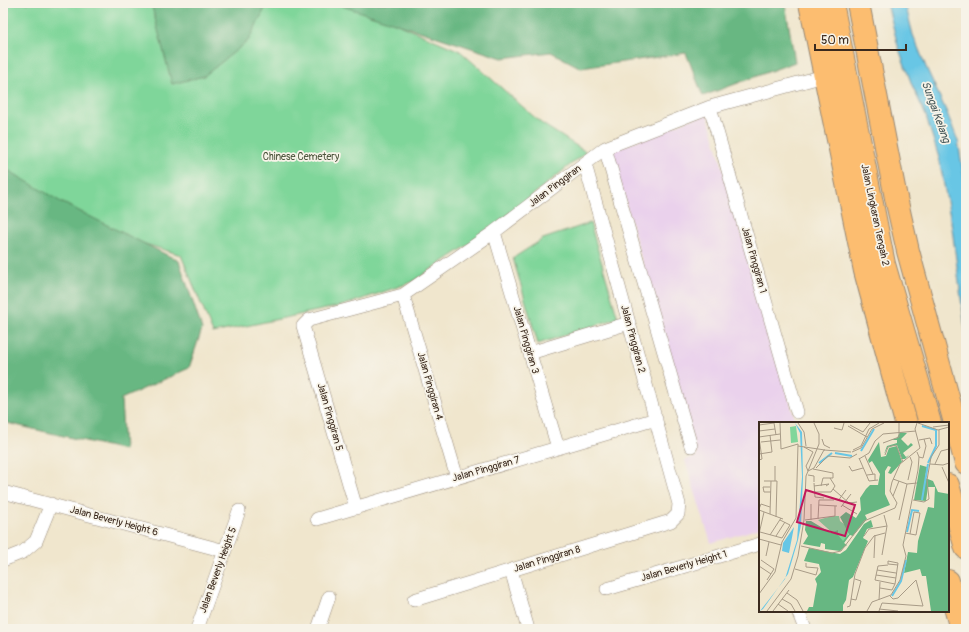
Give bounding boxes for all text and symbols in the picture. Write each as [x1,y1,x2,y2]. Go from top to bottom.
scale bar [815,26,906,52]
text: 50 m [821,33,849,48]
water label: Sungai Kelang [919,80,954,146]
park label: Chinese Cemetery [263,151,340,163]
street label: Jalan Pinggiran [527,162,584,210]
street label: Jalan Lingkaran Tengah 2 [858,163,892,268]
street label: Jalan Pinggiran 1 [739,225,769,295]
street label: Jalan Pinggiran 2 [618,304,648,375]
street label: Jalan Pinggiran 3 [511,305,542,376]
street label: Jalan Pinggiran 4 [415,351,446,422]
street label: Jalan Pinggiran 5 [315,382,345,452]
inset map [759,422,949,612]
street label: Jalan Pinggiran 7 [451,453,522,484]
street label: Jalan Beverly Height 6 [69,503,160,539]
street label: Jalan Beverly Height 5 [197,525,239,615]
street label: Jalan Pinggiran 8 [512,543,582,575]
street label: Jalan Beverly Height 1 [640,548,729,584]

